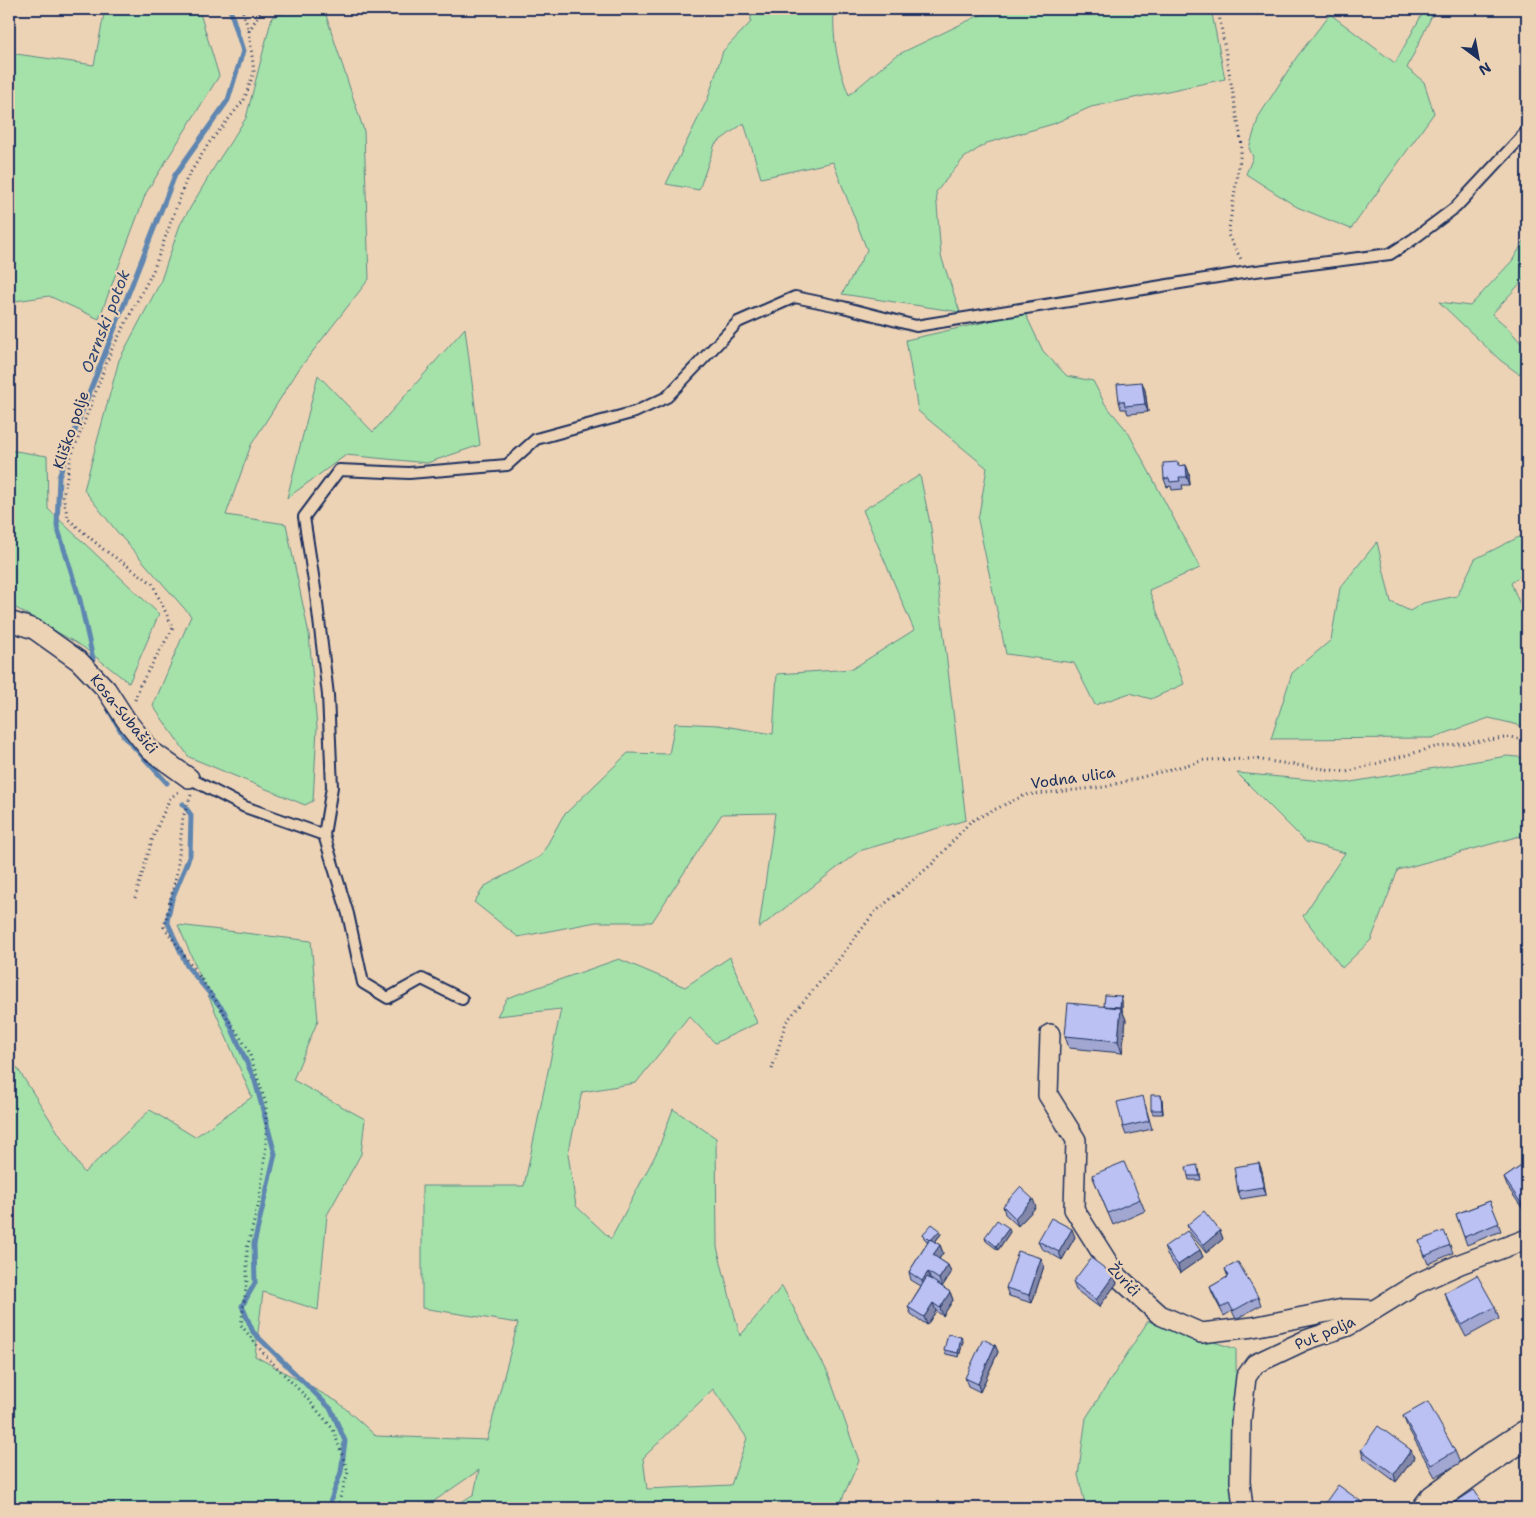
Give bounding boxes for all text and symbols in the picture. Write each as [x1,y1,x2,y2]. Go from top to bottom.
north arrow [1454,32,1504,82]
text: N [1475,58,1494,80]
water label: Ozrnski potok [76,267,135,376]
street label: Kliško polje [48,388,94,472]
street label: Kosa-Subašići [86,670,162,758]
street label: Vodna ulica [1029,762,1117,794]
street label: Žurići [1103,1258,1145,1301]
street label: Put polja [1292,1311,1359,1355]

